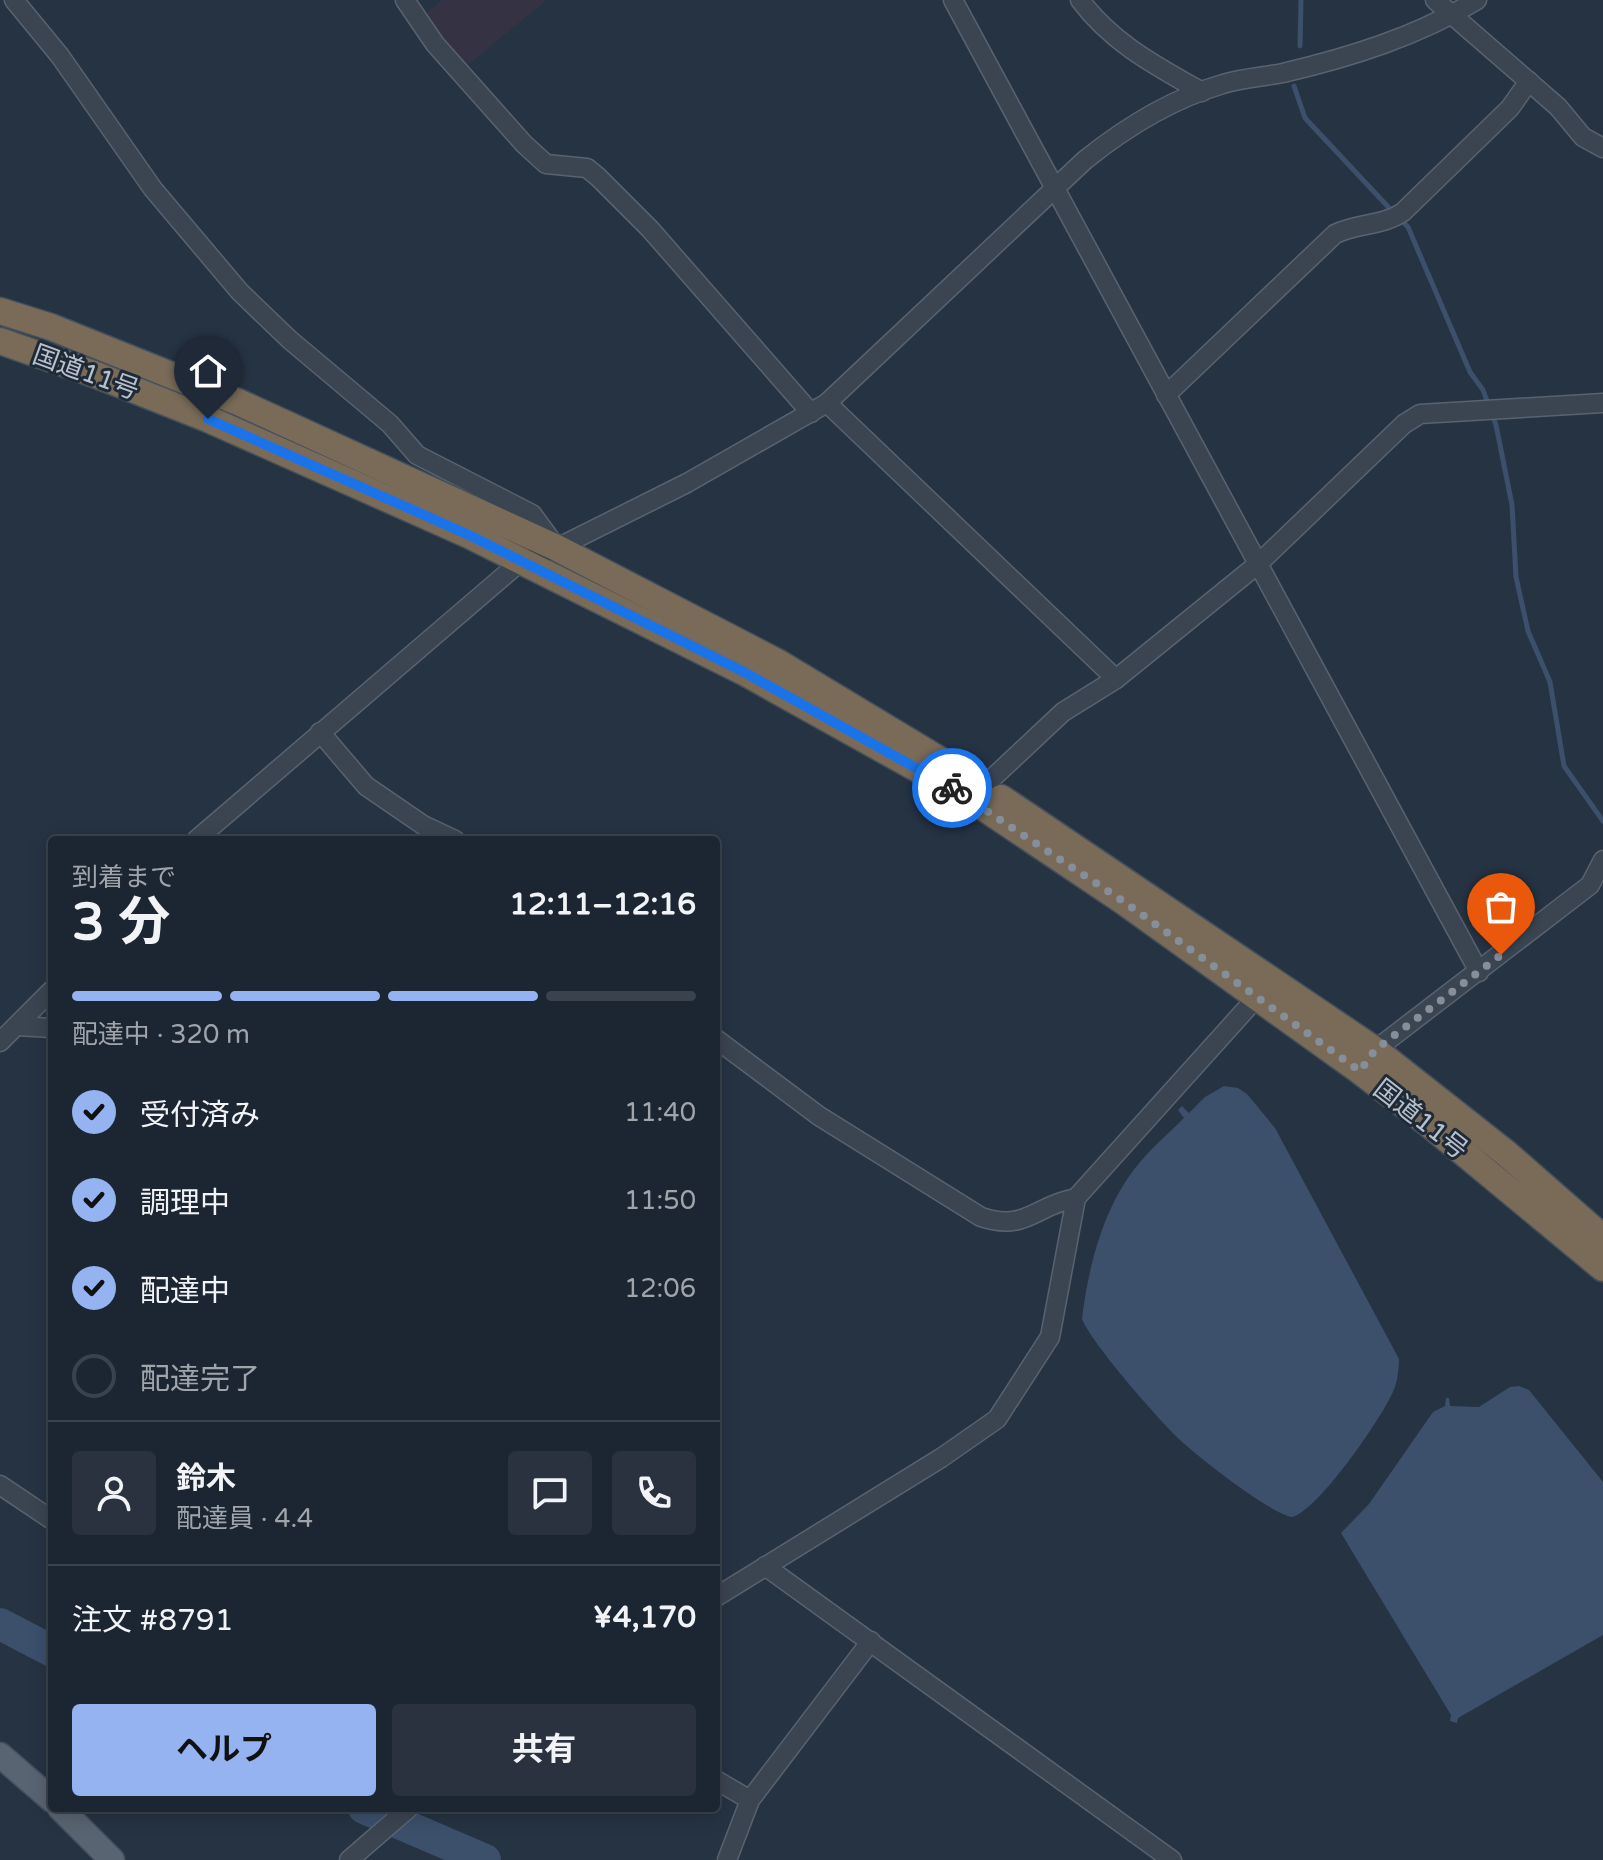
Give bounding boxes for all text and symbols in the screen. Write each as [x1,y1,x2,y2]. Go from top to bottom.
pin [174,337,242,419]
street label: 国道11号 [29,339,143,406]
icon: home [186,349,230,393]
courier [912,748,992,828]
icon: bike [930,766,974,810]
text: 到着まで [72,862,176,893]
pin [1467,873,1535,955]
icon: bag [1479,885,1523,929]
text: 12:11–12:16 [509,886,696,923]
text: 3 分 [72,891,170,954]
text: 配達中 · 320 m [72,1019,250,1050]
street label: 国道11号 [1368,1073,1474,1166]
icon: check [72,1090,116,1134]
text: 受付済み [140,1097,260,1134]
text: 11:40 [624,1097,696,1128]
icon: check [72,1178,116,1222]
text: 調理中 [140,1185,230,1222]
text: 11:50 [624,1185,696,1216]
icon: check [72,1266,116,1310]
text: 配達中 [140,1273,230,1310]
text: 12:06 [624,1273,696,1304]
text: 配達完了 [140,1361,260,1398]
button: person [72,1451,156,1535]
button: chat [508,1451,592,1535]
button: phone [612,1451,696,1535]
text: 鈴木 [176,1460,236,1497]
text: 配達員 · 4.4 [176,1503,313,1534]
text: ¥4,170 [593,1599,696,1636]
text: 注文 #8791 [72,1602,234,1639]
button: ヘルプ [72,1704,376,1796]
button: 共有 [392,1704,696,1796]

